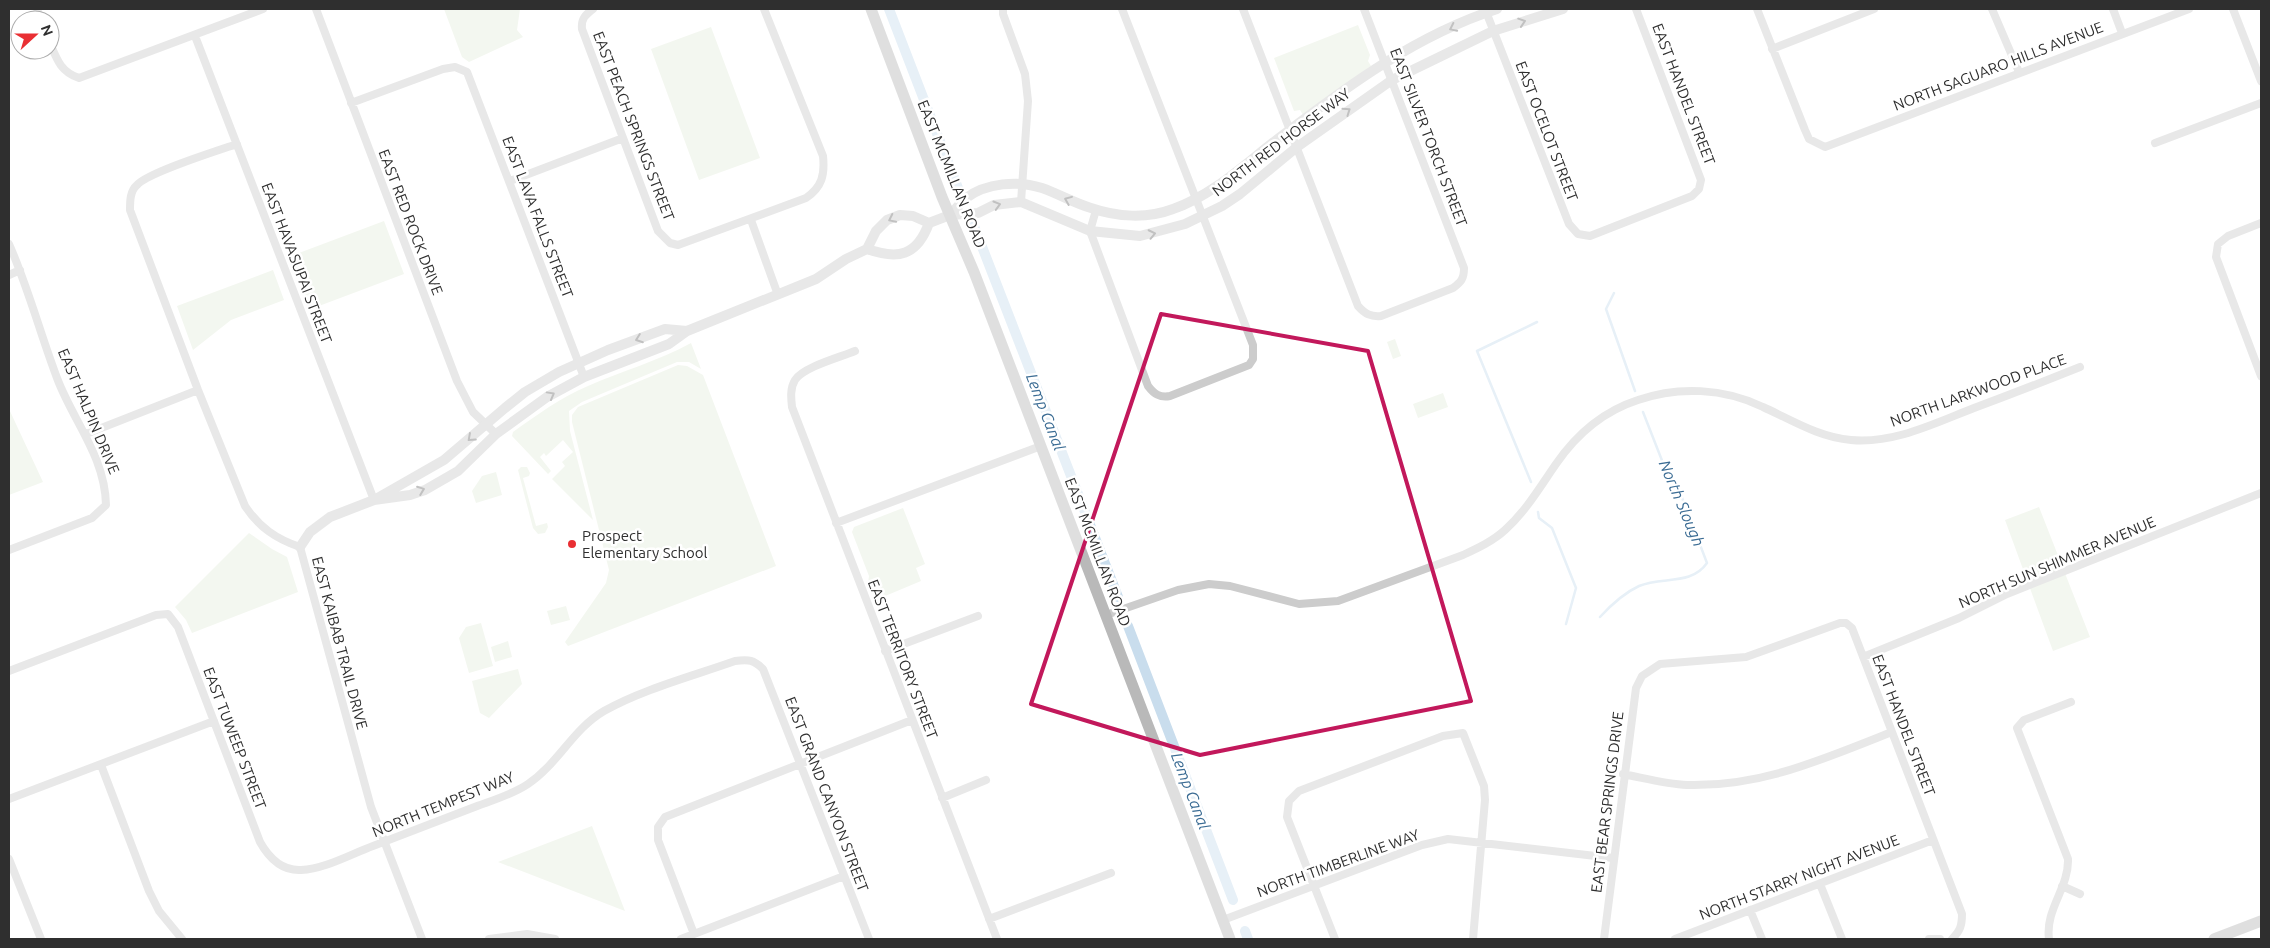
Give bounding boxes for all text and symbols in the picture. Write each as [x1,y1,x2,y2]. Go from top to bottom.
north arrow [10,10,60,60]
one-way arrow [1518,17,1526,27]
street label: NORTH SAGUARO HILLS AVENUE [1891,18,2105,114]
street label: EAST HANDEL STREET [1649,21,1719,168]
one-way arrow [1449,22,1458,32]
text: N [38,23,56,38]
street label: EAST PEACH SPRINGS STREET [590,29,678,224]
street label: EAST SILVER TORCH STREET [1387,45,1471,229]
street label: EAST OCELOT STREET [1512,59,1582,204]
street label: NORTH RED HORSE WAY [1209,84,1353,199]
street label: EAST MCMILLAN ROAD [915,98,989,250]
one-way arrow [1342,108,1351,117]
street label: EAST LAVA FALLS STREET [499,134,577,301]
street label: EAST RED ROCK DRIVE [375,147,447,297]
street label: EAST HAVASUPAI STREET [258,180,336,346]
one-way arrow [1064,195,1073,206]
one-way arrow [992,201,1001,211]
one-way arrow [888,213,897,223]
one-way arrow [1148,229,1157,239]
one-way arrow [636,333,644,343]
street label: EAST HALPIN DRIVE [55,346,123,476]
street label: NORTH LARKWOOD PLACE [1888,350,2068,430]
water label: Lemp Canal [1023,371,1069,454]
one-way arrow [546,391,555,401]
one-way arrow [468,432,477,441]
water label: North Slough [1656,457,1708,549]
street label: EAST MCMILLAN ROAD [1062,475,1134,629]
one-way arrow [417,486,425,496]
street label: NORTH SUN SHIMMER AVENUE [1956,513,2158,611]
place label: Prospect Elementary School [582,527,708,561]
marker: Prospect Elementary School [566,538,578,550]
street label: EAST KAIBAB TRAIL DRIVE [309,555,371,731]
street label: EAST TERRITORY STREET [865,577,942,742]
street label: EAST HANDEL STREET [1869,652,1939,799]
street label: EAST TUWEEP STREET [200,665,270,812]
street label: EAST GRAND CANYON STREET [782,694,872,894]
street label: EAST BEAR SPRINGS DRIVE [1587,710,1627,894]
water label: Lemp Canal [1168,750,1214,833]
street label: NORTH TEMPEST WAY [369,768,517,840]
street label: NORTH TIMBERLINE WAY [1254,826,1422,900]
street label: NORTH STARRY NIGHT AVENUE [1697,831,1901,923]

